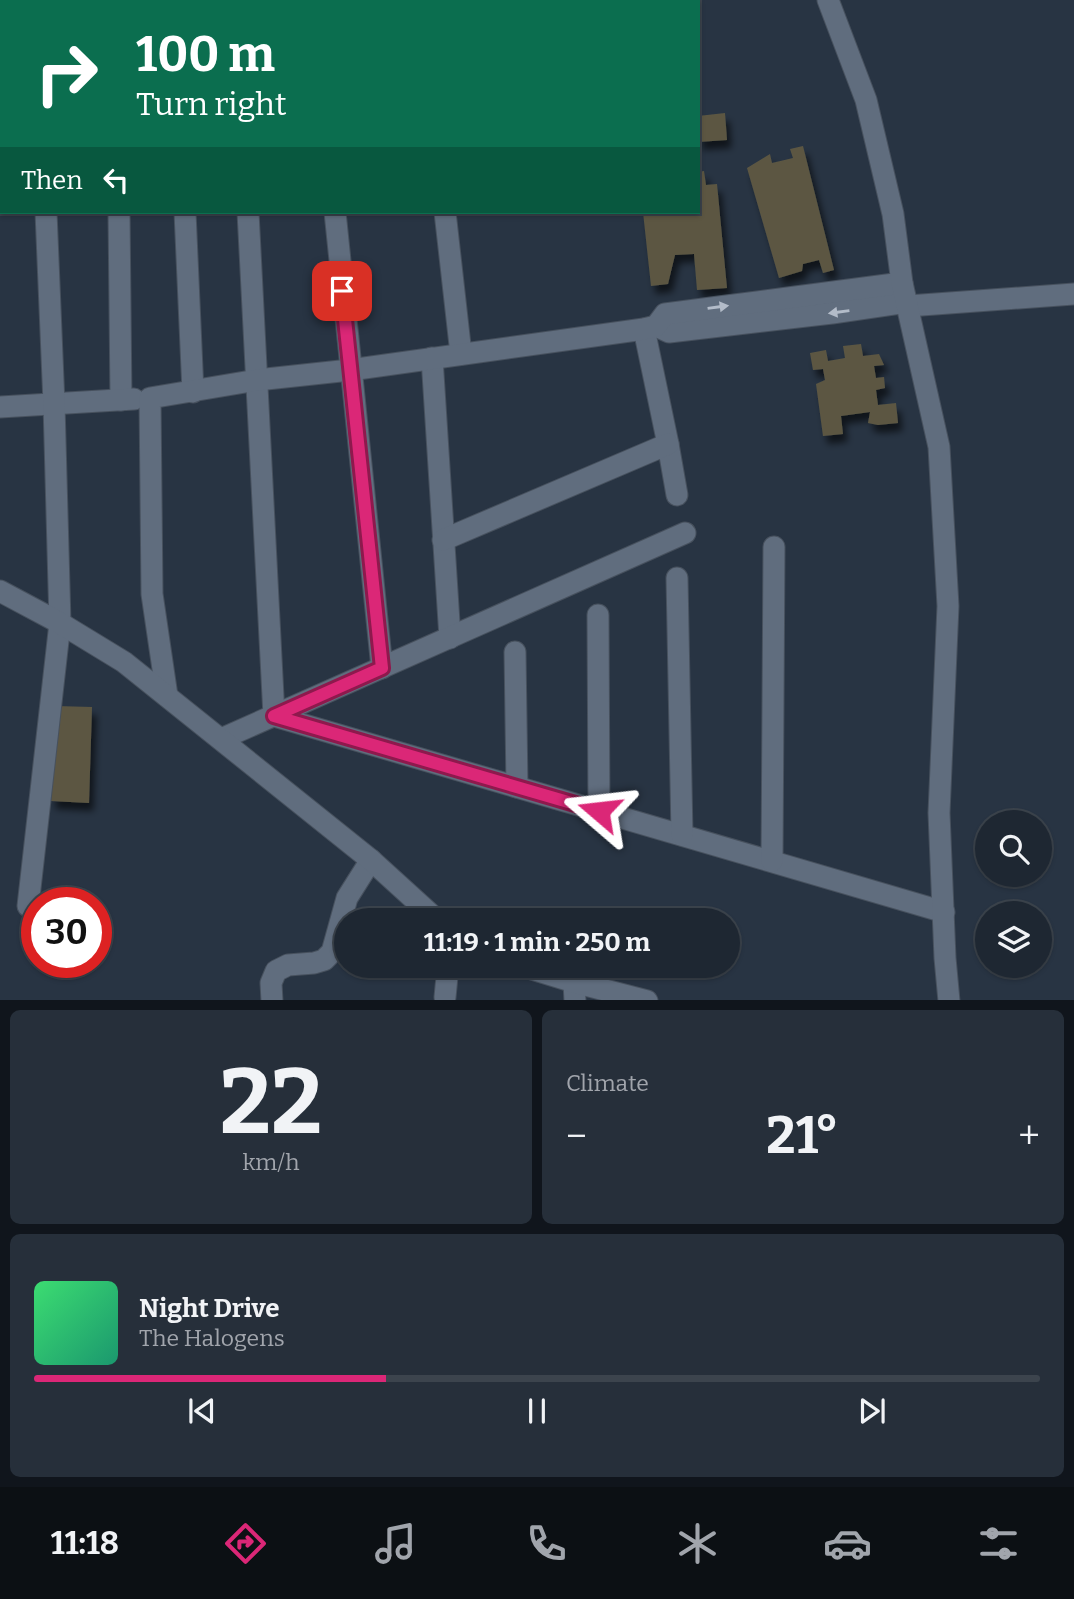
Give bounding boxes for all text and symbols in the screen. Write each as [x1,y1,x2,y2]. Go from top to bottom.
text: 100 m [136,25,275,84]
icon: right [21,28,112,119]
text: Turn right [136,85,287,123]
icon: left [97,161,135,199]
text: Then [21,165,83,196]
pin [312,261,372,321]
icon: arrive [323,272,361,310]
one-way arrow [708,301,730,312]
one-way arrow [828,307,850,318]
position arrow [562,774,636,848]
map controls [975,810,1052,978]
button: search [975,810,1052,887]
speed limit sign: 30 [21,887,112,978]
button: layers [975,901,1052,978]
text: 11:19 · 1 min · 250 m [424,927,650,958]
text: 22 [220,1048,322,1157]
text: Climate [566,1069,649,1097]
text: 21° [766,1104,839,1167]
text: − [566,1113,587,1159]
text: + [1018,1113,1040,1159]
text: km/h [243,1148,299,1176]
text: Night Drive [139,1293,280,1324]
text: The Halogens [139,1324,285,1352]
icon: previous [183,1392,221,1430]
icon: pause [518,1392,556,1430]
icon: next [853,1392,891,1430]
icon: directions [221,1519,270,1568]
icon: music [371,1519,420,1568]
icon: phone [522,1519,571,1568]
icon: climate [673,1519,722,1568]
icon: car [823,1519,872,1568]
icon: filters [974,1519,1023,1568]
text: 11:18 [51,1524,119,1562]

